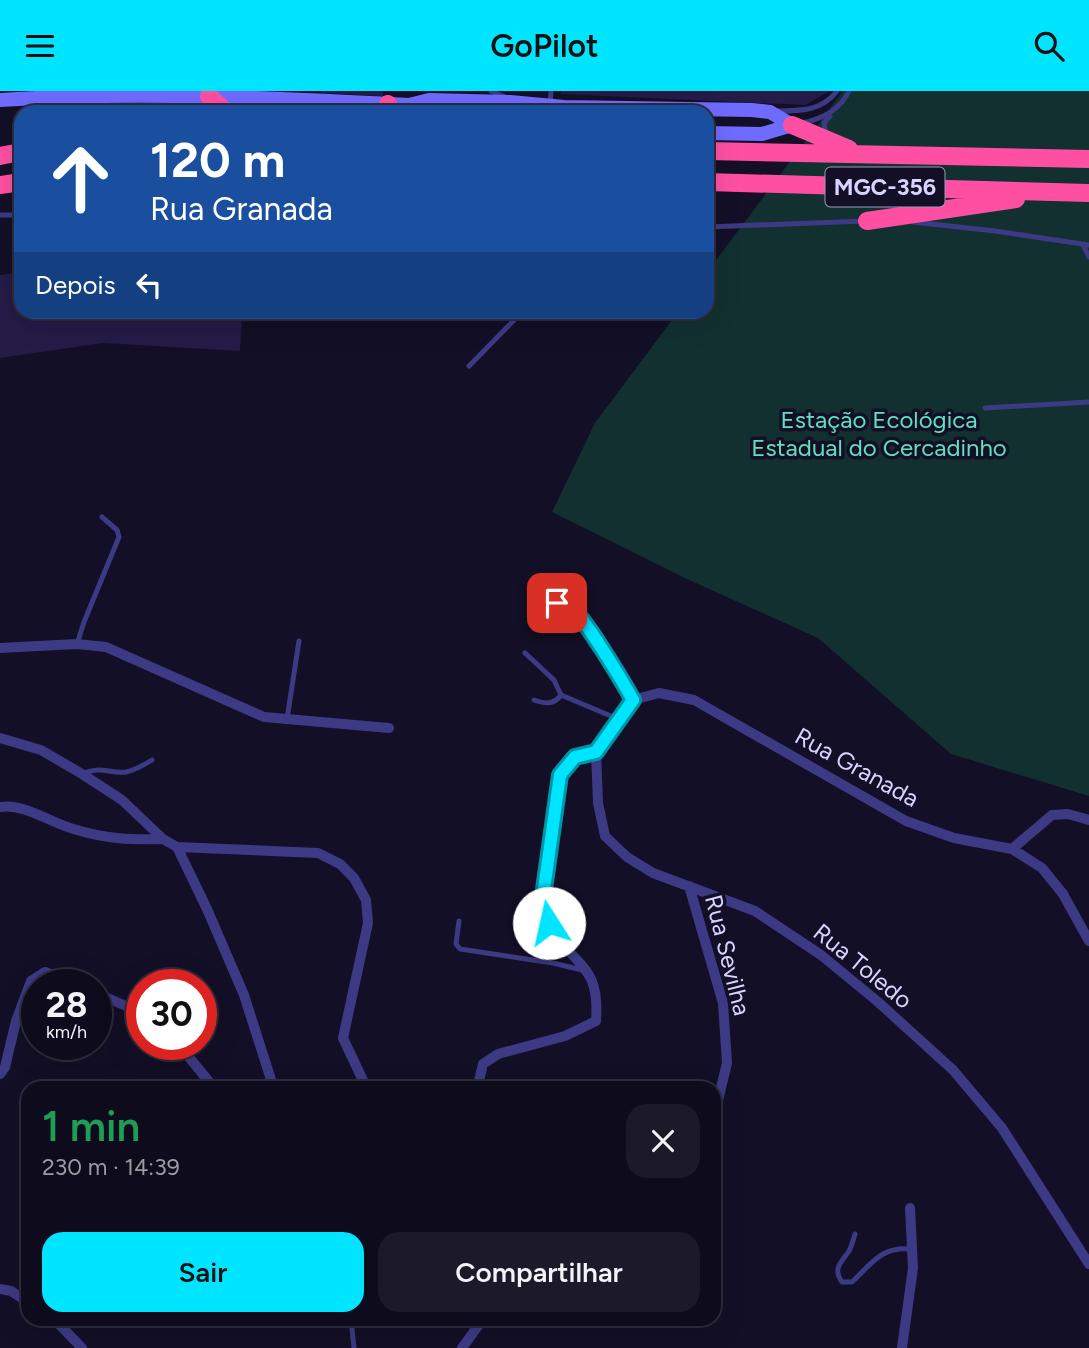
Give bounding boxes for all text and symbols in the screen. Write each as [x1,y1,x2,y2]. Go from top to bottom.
icon: menu [21,27,59,65]
text: GoPilot [490,27,599,65]
icon: search [1030,27,1068,65]
text: 120 m [150,130,285,189]
icon: ahead [35,133,126,224]
road number: MGC-356 [826,167,945,207]
text: Rua Granada [150,190,333,228]
icon: left [130,266,168,304]
text: Depois [35,269,116,301]
park label: Estação Ecológica Estadual do Cercadinho [751,405,1007,462]
pin [527,573,587,633]
icon: arrive [538,584,576,622]
street label: Rua Granada [790,721,924,813]
position arrow [512,886,586,960]
street label: Rua Sevilha [699,892,757,1018]
street label: Rua Toledo [808,917,918,1015]
speed limit sign: 30 [126,969,217,1060]
text: 28 [46,984,87,1026]
text: km/h [46,1021,87,1043]
text: 1 min [42,1101,140,1152]
button: close [626,1104,700,1178]
text: 230 m · 14:39 [42,1153,180,1181]
button: Sair [42,1232,364,1312]
button: Compartilhar [378,1232,700,1312]

